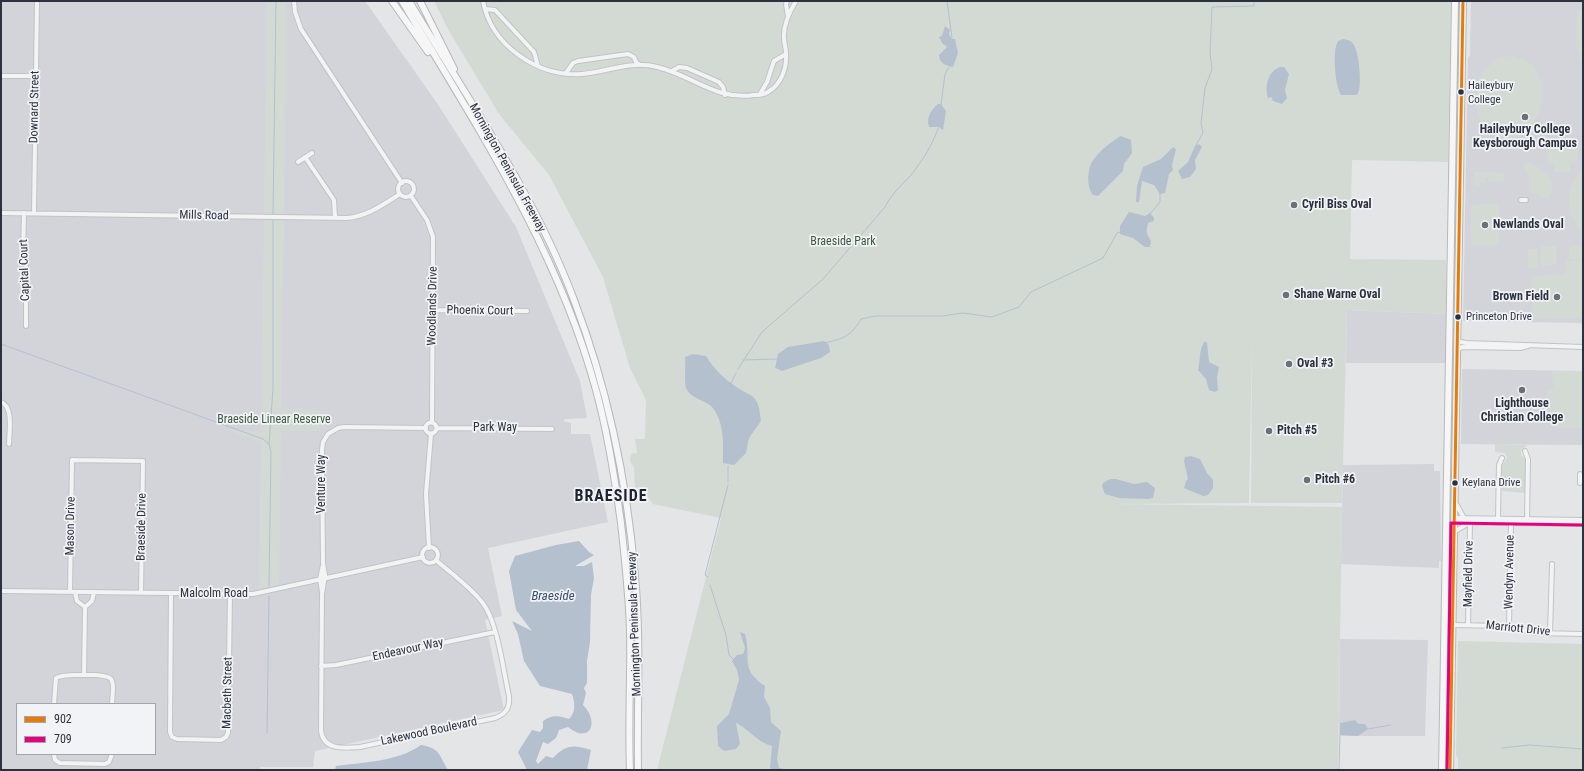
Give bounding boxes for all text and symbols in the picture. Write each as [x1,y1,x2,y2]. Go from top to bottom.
street label: Downard Street [27,71,43,143]
place label: Haileybury College [1468,79,1514,105]
marker: Haileybury College [1456,87,1466,97]
street label: Mornington Peninsula Freeway [466,101,548,235]
marker: Haileybury College Keysborough Campus [1520,112,1530,122]
place label: Haileybury College Keysborough Campus [1473,123,1577,151]
place label: Cyril Biss Oval [1302,198,1372,212]
marker: Cyril Biss Oval [1289,200,1299,210]
street label: Mills Road [179,208,229,224]
place label: Newlands Oval [1493,218,1564,232]
marker: Newlands Oval [1480,220,1490,230]
park label: Braeside Park [810,235,876,249]
street label: Capital Court [17,239,33,301]
street label: Woodlands Drive [425,266,441,346]
place label: Shane Warne Oval [1294,288,1381,302]
marker: Shane Warne Oval [1281,290,1291,300]
place label: Brown Field [1493,290,1549,304]
marker: Brown Field [1552,292,1562,302]
street label: Phoenix Court [446,303,514,319]
place label: Princeton Drive [1466,310,1532,324]
marker: Princeton Drive [1453,312,1463,322]
place label: Oval #3 [1297,357,1333,371]
marker: Oval #3 [1284,359,1294,369]
marker: Lighthouse Christian College [1517,385,1527,395]
place label: Lighthouse Christian College [1481,397,1563,425]
park label: Braeside Linear Reserve [217,413,331,427]
street label: Park Way [473,421,517,435]
place label: Pitch #5 [1277,424,1317,438]
marker: Pitch #5 [1264,426,1274,436]
street label: Venture Way [315,455,329,513]
place label: Pitch #6 [1315,473,1355,487]
marker: Pitch #6 [1302,475,1312,485]
place label: Keylana Drive [1462,476,1520,490]
marker: Keylana Drive [1450,478,1460,488]
district label: BRAESIDE [574,487,648,507]
street label: Braeside Drive [134,493,150,561]
street label: Mason Drive [63,496,79,556]
street label: Wendyn Avenue [1502,535,1518,609]
street label: Mayfield Drive [1461,541,1477,607]
street label: Mornington Peninsula Freeway [625,551,645,697]
street label: Malcolm Road [180,587,248,601]
water label: Braeside [531,589,575,605]
street label: Marriott Drive [1485,618,1551,640]
street label: Endeavour Way [371,635,445,665]
street label: Macbeth Street [220,657,236,729]
legend [16,703,156,755]
text: 902 [54,712,72,726]
street label: Lakewood Boulevard [380,715,478,749]
text: 709 [54,732,72,746]

